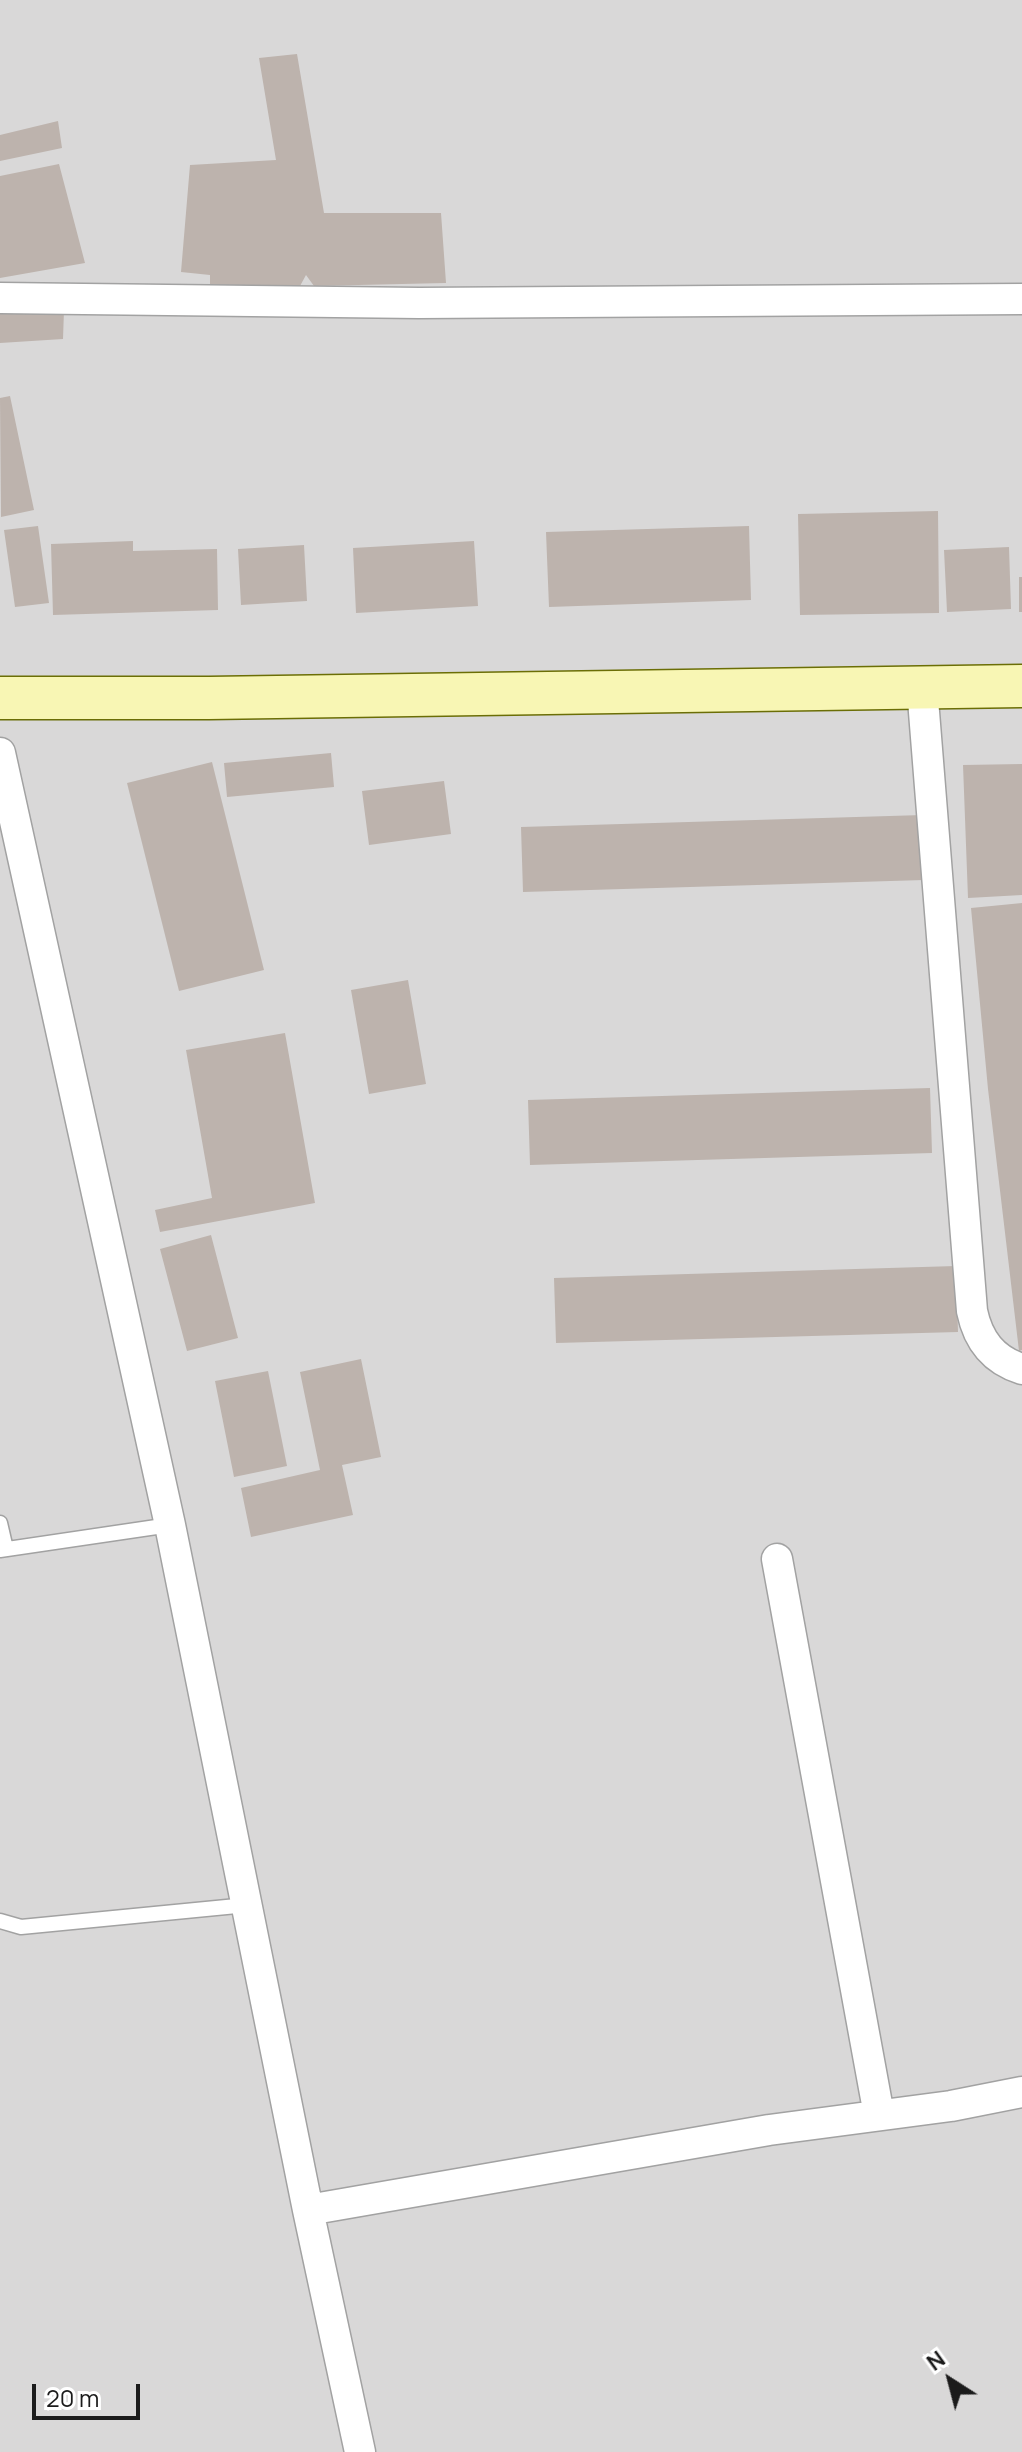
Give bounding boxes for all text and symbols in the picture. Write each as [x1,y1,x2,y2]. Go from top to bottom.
north arrow [910,2340,990,2420]
text: N [921,2344,951,2377]
scale bar [36,2368,144,2418]
text: 20 m [46,2381,99,2414]

